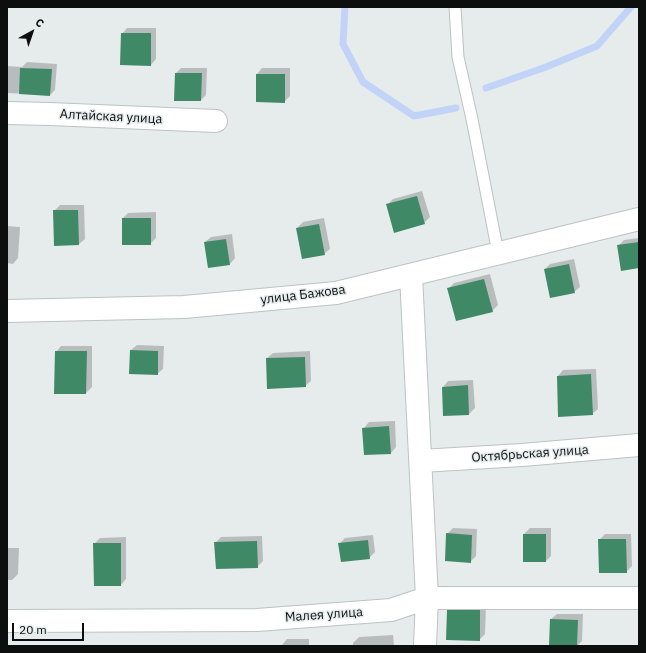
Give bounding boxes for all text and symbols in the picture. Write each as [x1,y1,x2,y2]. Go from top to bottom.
north arrow [12,12,52,52]
text: С [32,15,47,30]
street label: Алтайская улица [59,107,163,127]
street label: улица Бажова [260,282,346,308]
street label: Октябрьская улица [471,442,589,466]
street label: Малея улица [284,604,364,626]
scale bar [14,615,86,641]
text: 20 m [19,622,47,637]

